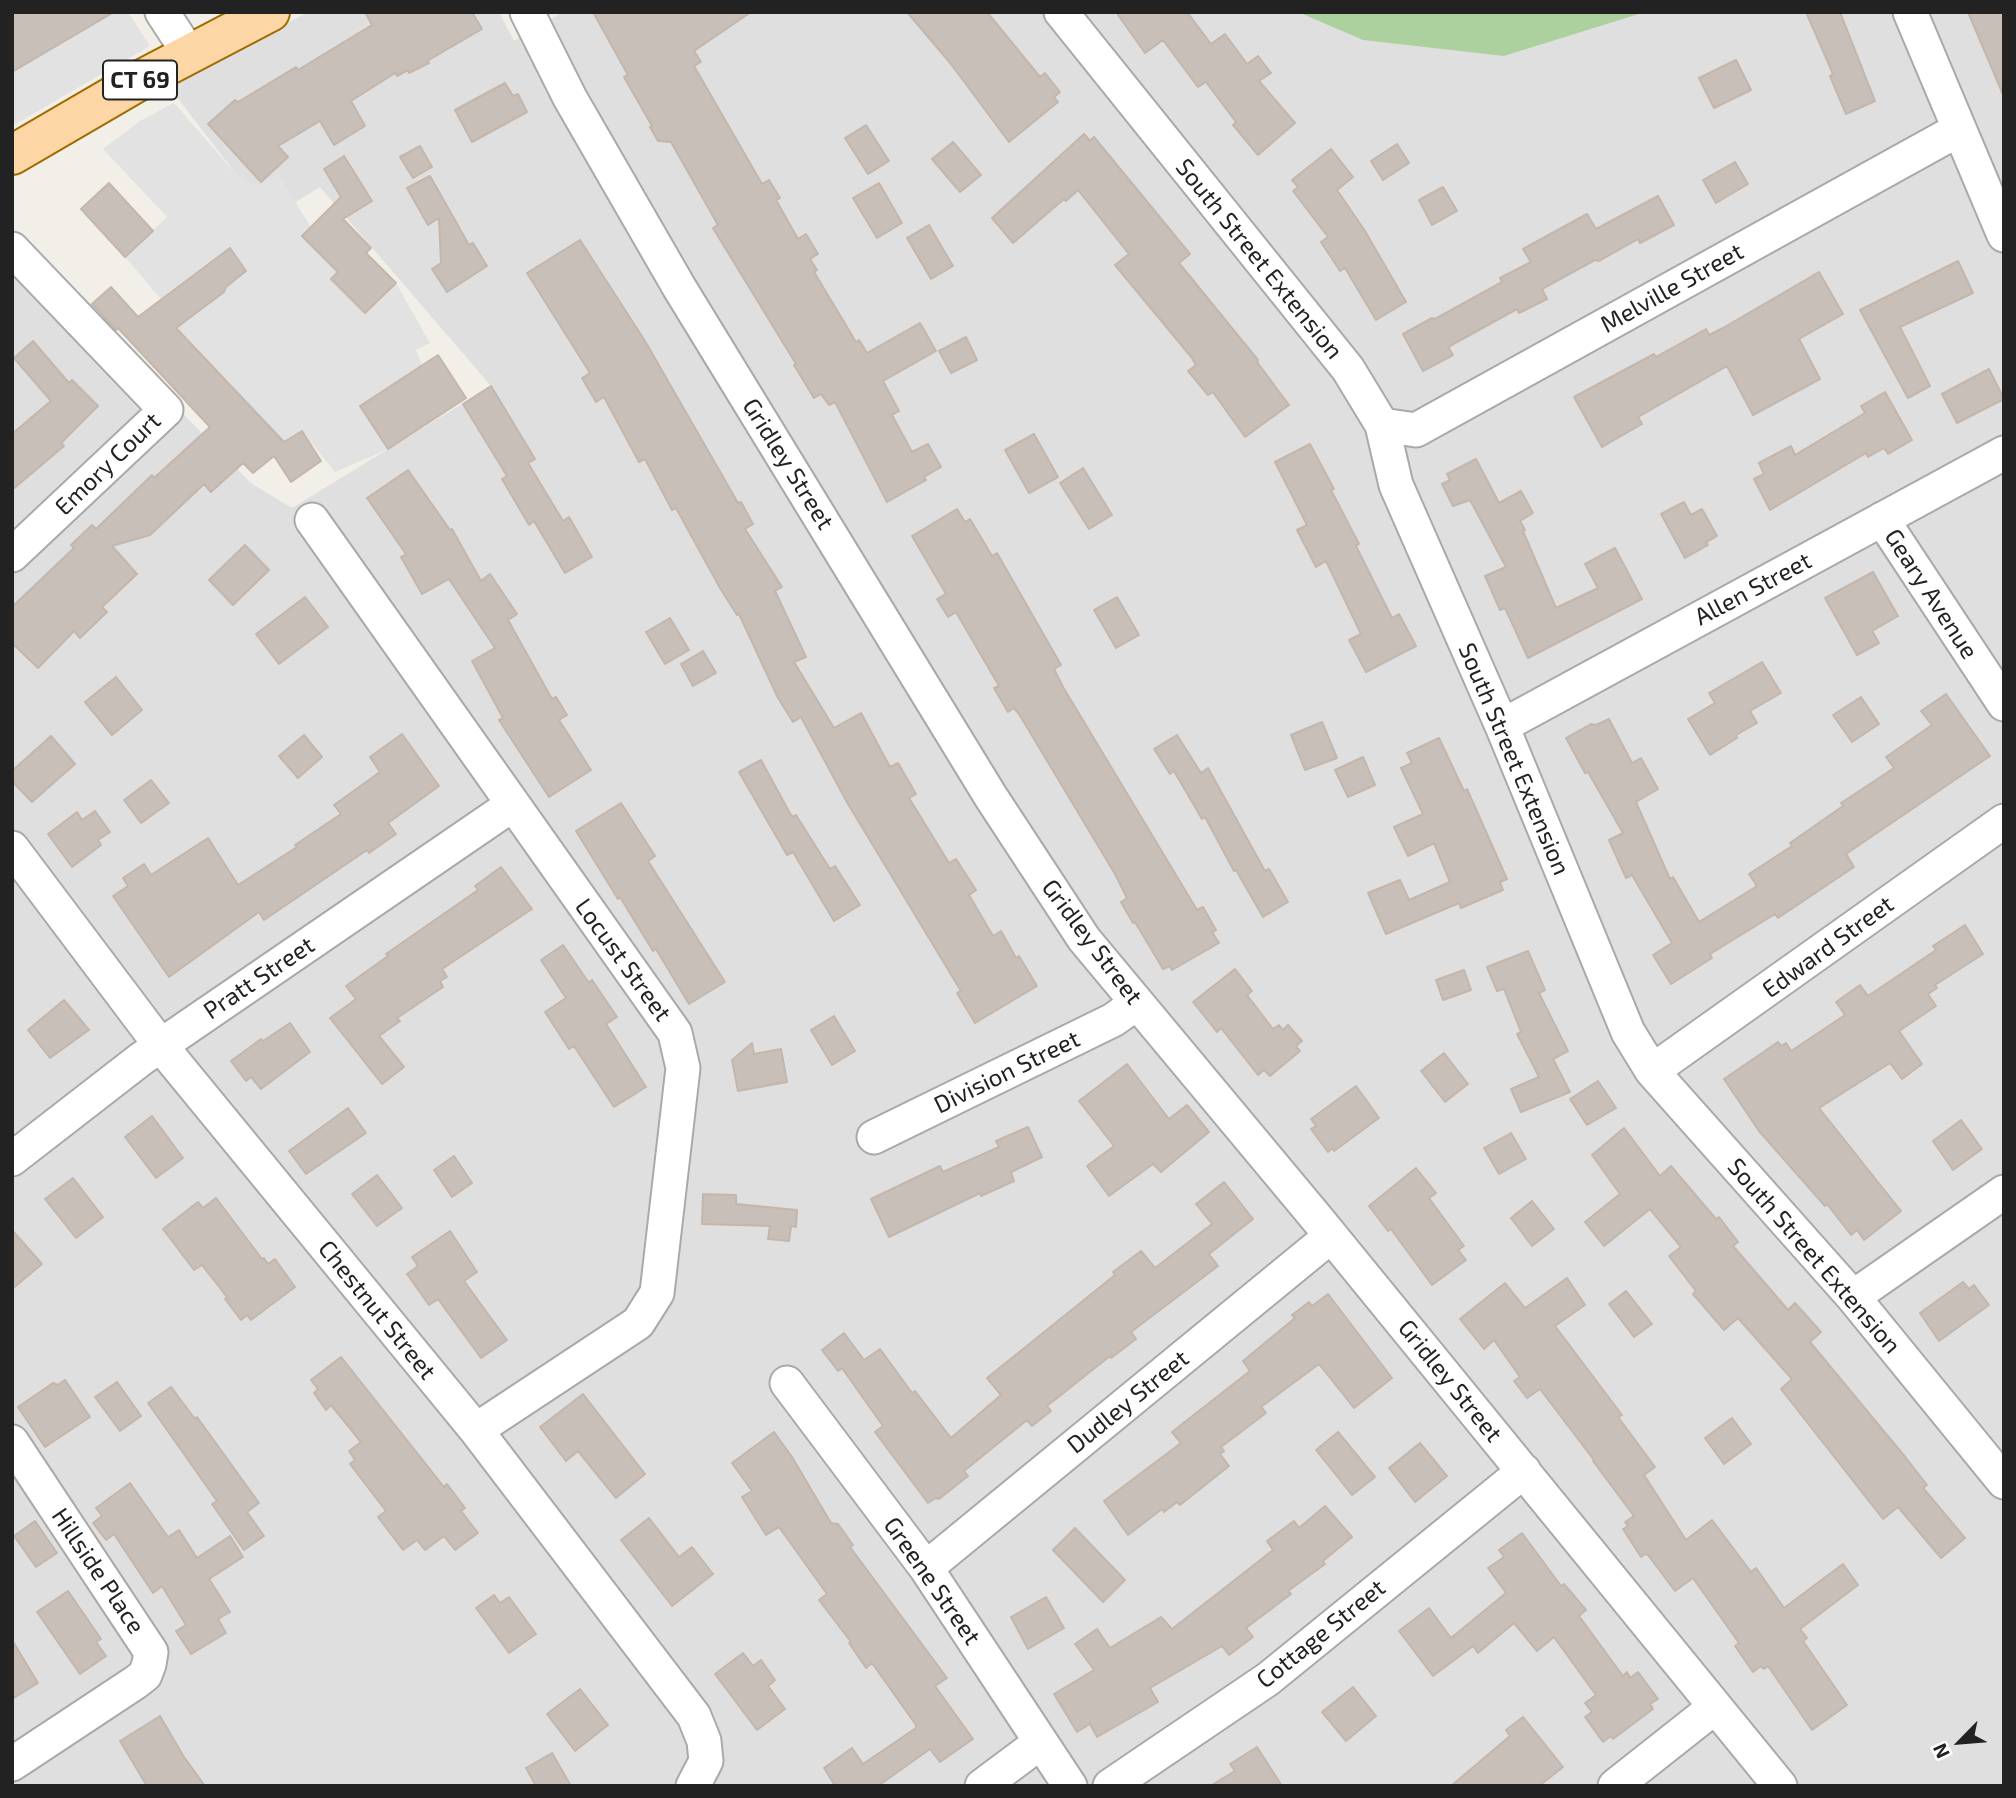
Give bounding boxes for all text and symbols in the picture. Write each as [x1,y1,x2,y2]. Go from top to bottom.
road number: CT 69 [103,60,177,100]
street label: South Street Extension [1169,153,1349,365]
street label: Melville Street [1596,237,1748,339]
street label: Gridley Street [736,393,840,535]
street label: Emory Court [49,407,167,521]
street label: Geary Avenue [1878,524,1984,664]
street label: Allen Street [1690,546,1816,632]
street label: South Street Extension [1452,639,1576,879]
street label: Gridley Street [1036,874,1148,1010]
street label: Edward Street [1757,890,1899,1004]
street label: Locust Street [569,893,677,1027]
street label: Pratt Street [198,930,320,1026]
street label: Division Street [930,1024,1084,1120]
street label: South Street Extension [1721,1153,1907,1359]
street label: Chestnut Street [312,1235,442,1385]
street label: Gridley Street [1392,1314,1508,1448]
street label: Dudley Street [1061,1344,1195,1460]
street label: Hillside Place [45,1503,151,1639]
street label: Greene Street [877,1512,987,1650]
street label: Cottage Street [1251,1573,1391,1695]
north arrow [1925,1707,1995,1777]
text: N [1927,1740,1954,1762]

